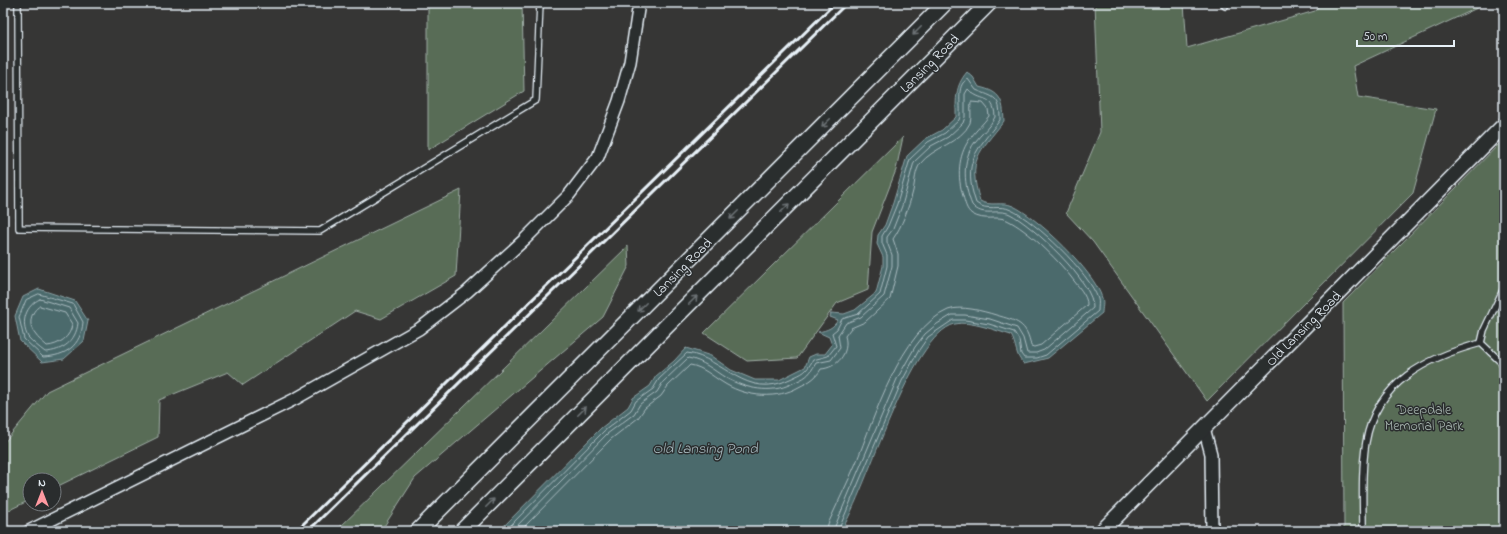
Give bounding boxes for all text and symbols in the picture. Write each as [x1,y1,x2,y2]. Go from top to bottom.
scale bar [1357,22,1454,48]
one-way arrow [913,26,922,36]
text: 50 m [1363,28,1387,46]
street label: Lansing Road [896,30,965,99]
one-way arrow [821,118,831,128]
one-way arrow [780,203,790,213]
one-way arrow [729,210,739,220]
street label: Lansing Road [649,234,718,303]
street label: Old Lansing Road [1262,286,1347,372]
one-way arrow [688,295,698,305]
one-way arrow [637,302,647,312]
park label: Deepdale Memorial Park [1385,400,1464,437]
one-way arrow [577,406,587,416]
water label: Old Lansing Pond [652,438,758,461]
north arrow [22,472,62,512]
text: N [38,475,46,491]
one-way arrow [485,498,495,508]

